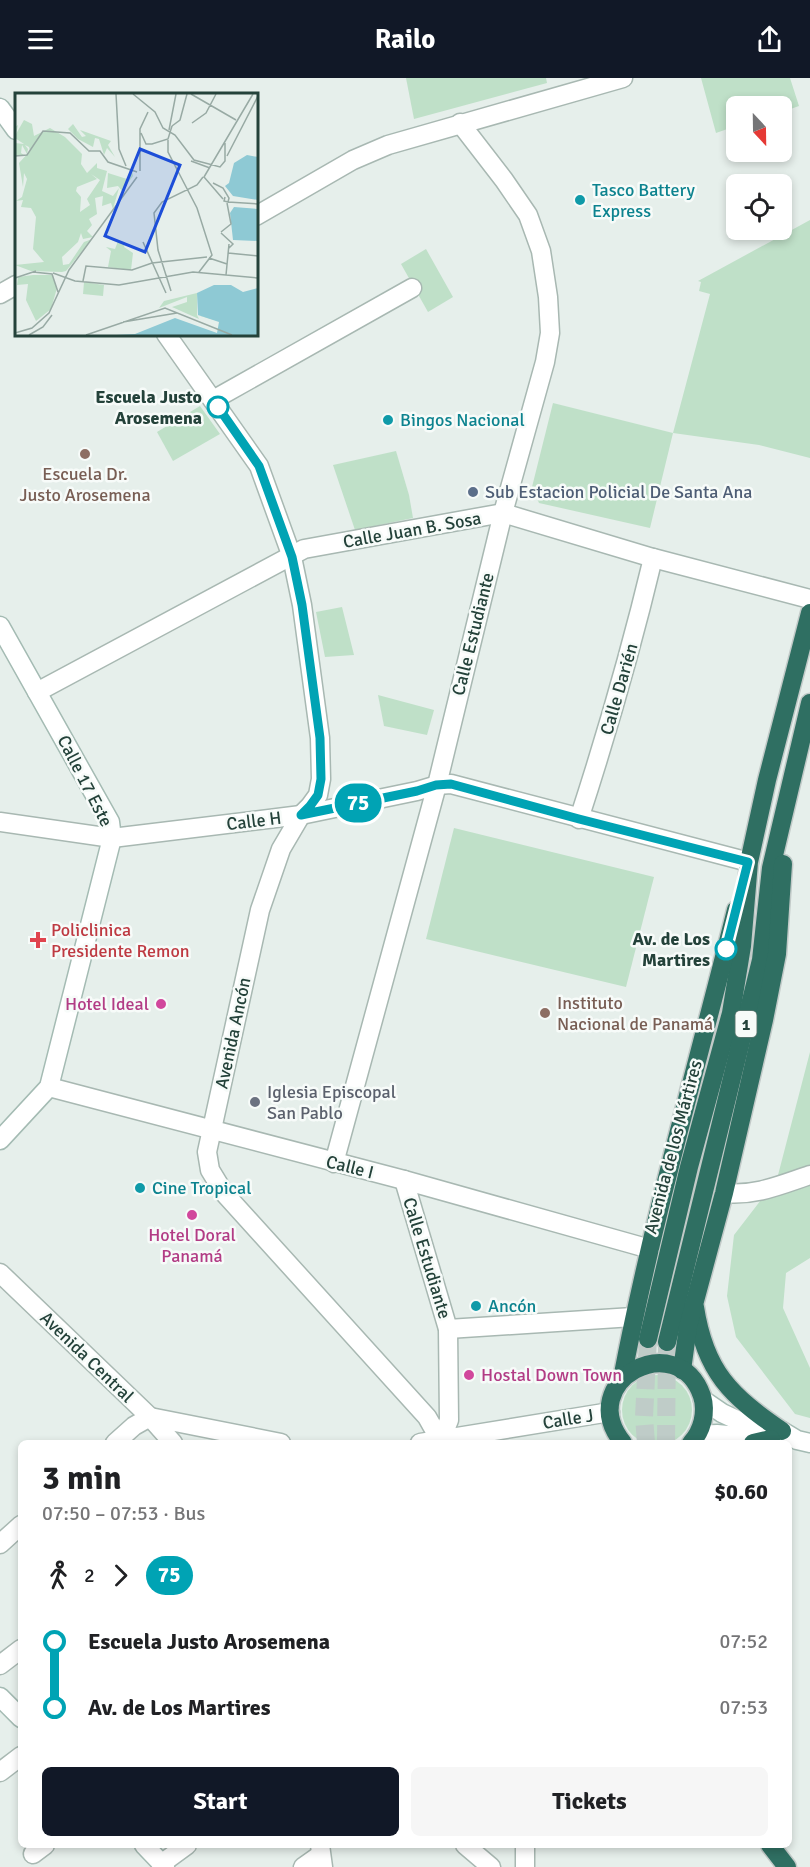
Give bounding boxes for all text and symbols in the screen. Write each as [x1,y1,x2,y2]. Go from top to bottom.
icon: menu [24,23,57,56]
text: Railo [375,23,435,56]
icon: share [753,23,786,56]
inset map [15,93,258,336]
north arrow [726,96,792,162]
map controls [726,96,792,240]
button: locate [726,174,792,240]
place label: Tasco Battery Express [592,179,696,222]
marker: Tasco Battery Express [573,193,587,207]
place label: Escuela Justo Arosemena [95,386,202,429]
marker: Escuela Justo Arosemena [207,396,229,418]
place label: Bingos Nacional [400,409,525,431]
marker: Bingos Nacional [381,413,395,427]
marker: Escuela Dr. Justo Arosemena [78,447,92,461]
place label: Escuela Dr. Justo Arosemena [19,463,151,506]
place label: Sub Estacion Policial De Santa Ana [485,481,752,503]
marker: Sub Estacion Policial De Santa Ana [466,485,480,499]
street label: Calle Juan B. Sosa [341,507,483,553]
street label: Calle Estudiante [447,570,499,698]
street label: Calle Darién [595,641,643,737]
street label: Calle 17 Este [53,732,117,830]
line badge: 75 [331,784,385,822]
text: 75 [347,790,369,816]
street label: Calle H [225,807,283,835]
place label: Policlinica Presidente Remon [51,919,190,962]
place label: Av. de Los Martires [633,928,710,971]
marker: Policlinica Presidente Remon [29,931,47,949]
marker: Av. de Los Martires [715,938,737,960]
street label: Avenida Ancón [210,975,256,1091]
place label: Instituto Nacional de Panamá [557,992,713,1035]
place label: Hotel Ideal [65,993,149,1015]
marker: Hotel Ideal [154,997,168,1011]
marker: Instituto Nacional de Panamá [538,1006,552,1020]
road number: 1 [736,1011,756,1037]
street label: Avenida de los Mártires [639,1058,707,1236]
place label: Iglesia Episcopal San Pablo [267,1081,396,1124]
marker: Iglesia Episcopal San Pablo [248,1095,262,1109]
street label: Calle I [324,1150,376,1184]
place label: Cine Tropical [152,1177,251,1199]
marker: Cine Tropical [133,1181,147,1195]
street label: Calle Estudiante [398,1195,456,1321]
marker: Hotel Doral Panamá [185,1208,199,1222]
place label: Hotel Doral Panamá [148,1224,236,1267]
place label: Ancón [488,1295,536,1317]
marker: Ancón [469,1299,483,1313]
street label: Avenida Central [36,1307,138,1407]
place label: Hostal Down Town [481,1364,622,1386]
marker: Hostal Down Town [462,1368,476,1382]
street label: Calle J [541,1404,595,1434]
text: 3 min [42,1458,122,1499]
text: $0.60 [714,1478,768,1505]
text: 07:50 – 07:53 · Bus [42,1501,205,1526]
icon: walk [42,1559,75,1592]
icon: forward [104,1559,137,1592]
text: 75 [158,1562,181,1588]
text: 2 [84,1563,95,1588]
text: Escuela Justo Arosemena [88,1628,330,1655]
text: 07:52 [719,1629,768,1654]
text: Av. de Los Martires [88,1694,271,1721]
text: 07:53 [719,1695,768,1720]
button: Start [42,1767,399,1836]
button: Tickets [411,1767,768,1836]

